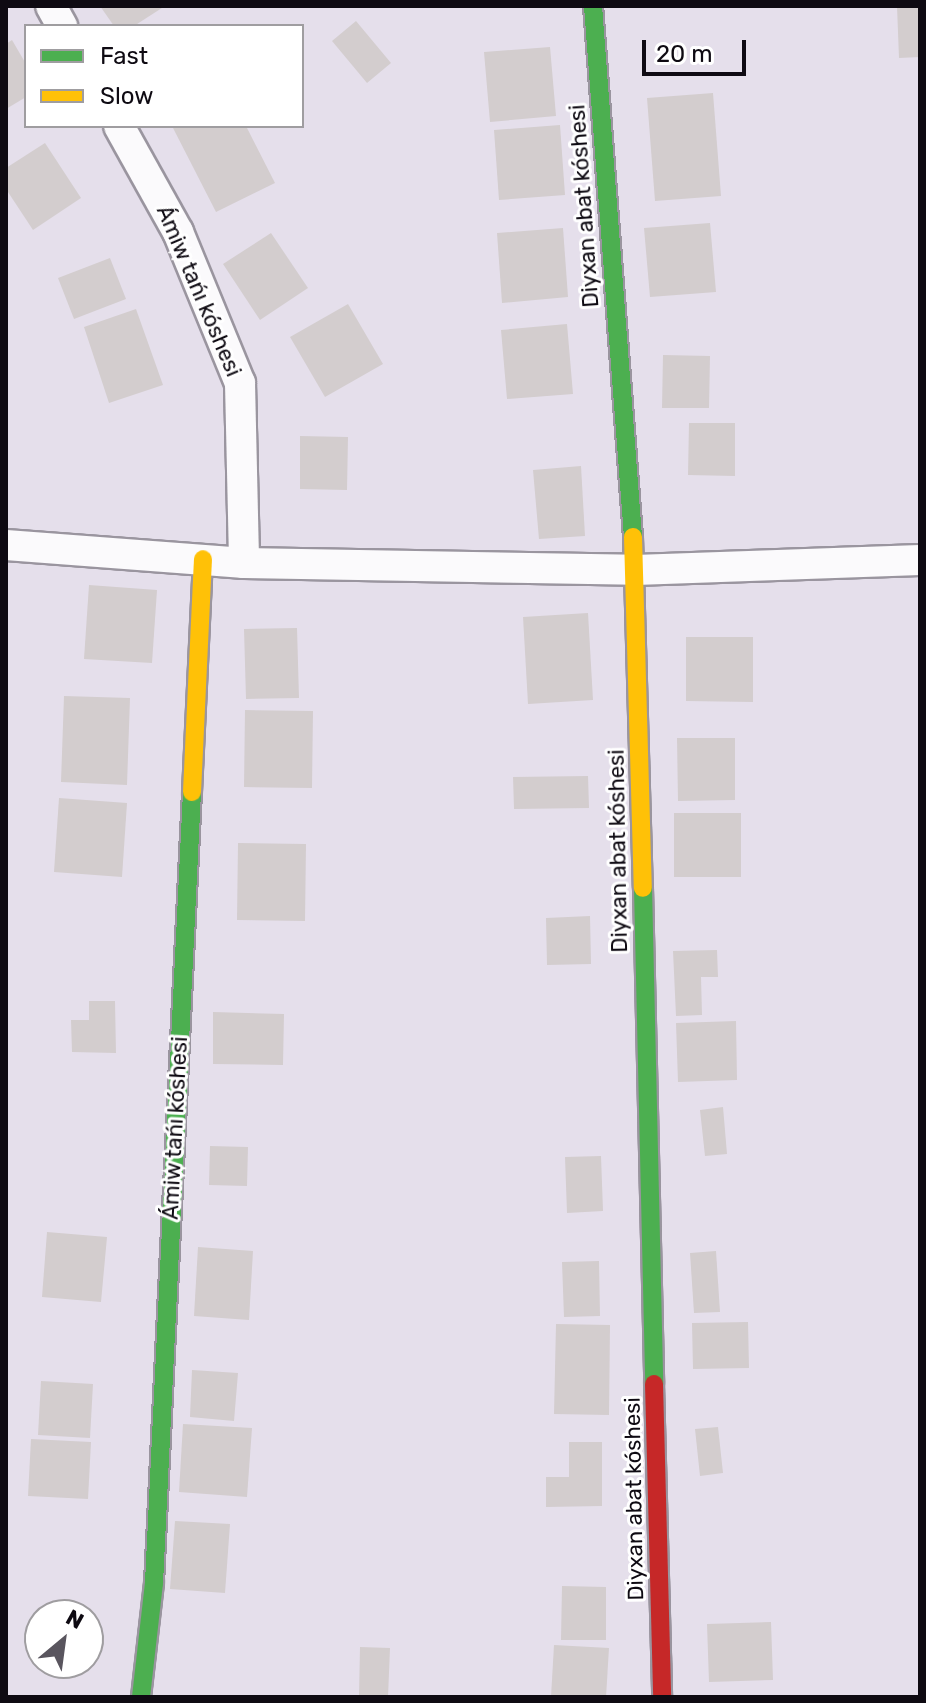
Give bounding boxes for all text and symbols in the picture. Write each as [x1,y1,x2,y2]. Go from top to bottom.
legend [24,24,304,128]
scale bar [646,24,750,74]
text: 20 m [656,40,713,68]
text: Fast [100,42,148,70]
text: Slow [100,82,153,110]
street label: Diyxan abat kóshesi [564,104,604,308]
street label: Ámiw tańı kóshesi [151,201,247,381]
street label: Diyxan abat kóshesi [603,749,633,953]
street label: Ámiw tańı kóshesi [157,1035,193,1221]
street label: Diyxan abat kóshesi [619,1397,649,1601]
north arrow [24,1599,104,1679]
text: N [61,1604,88,1635]

